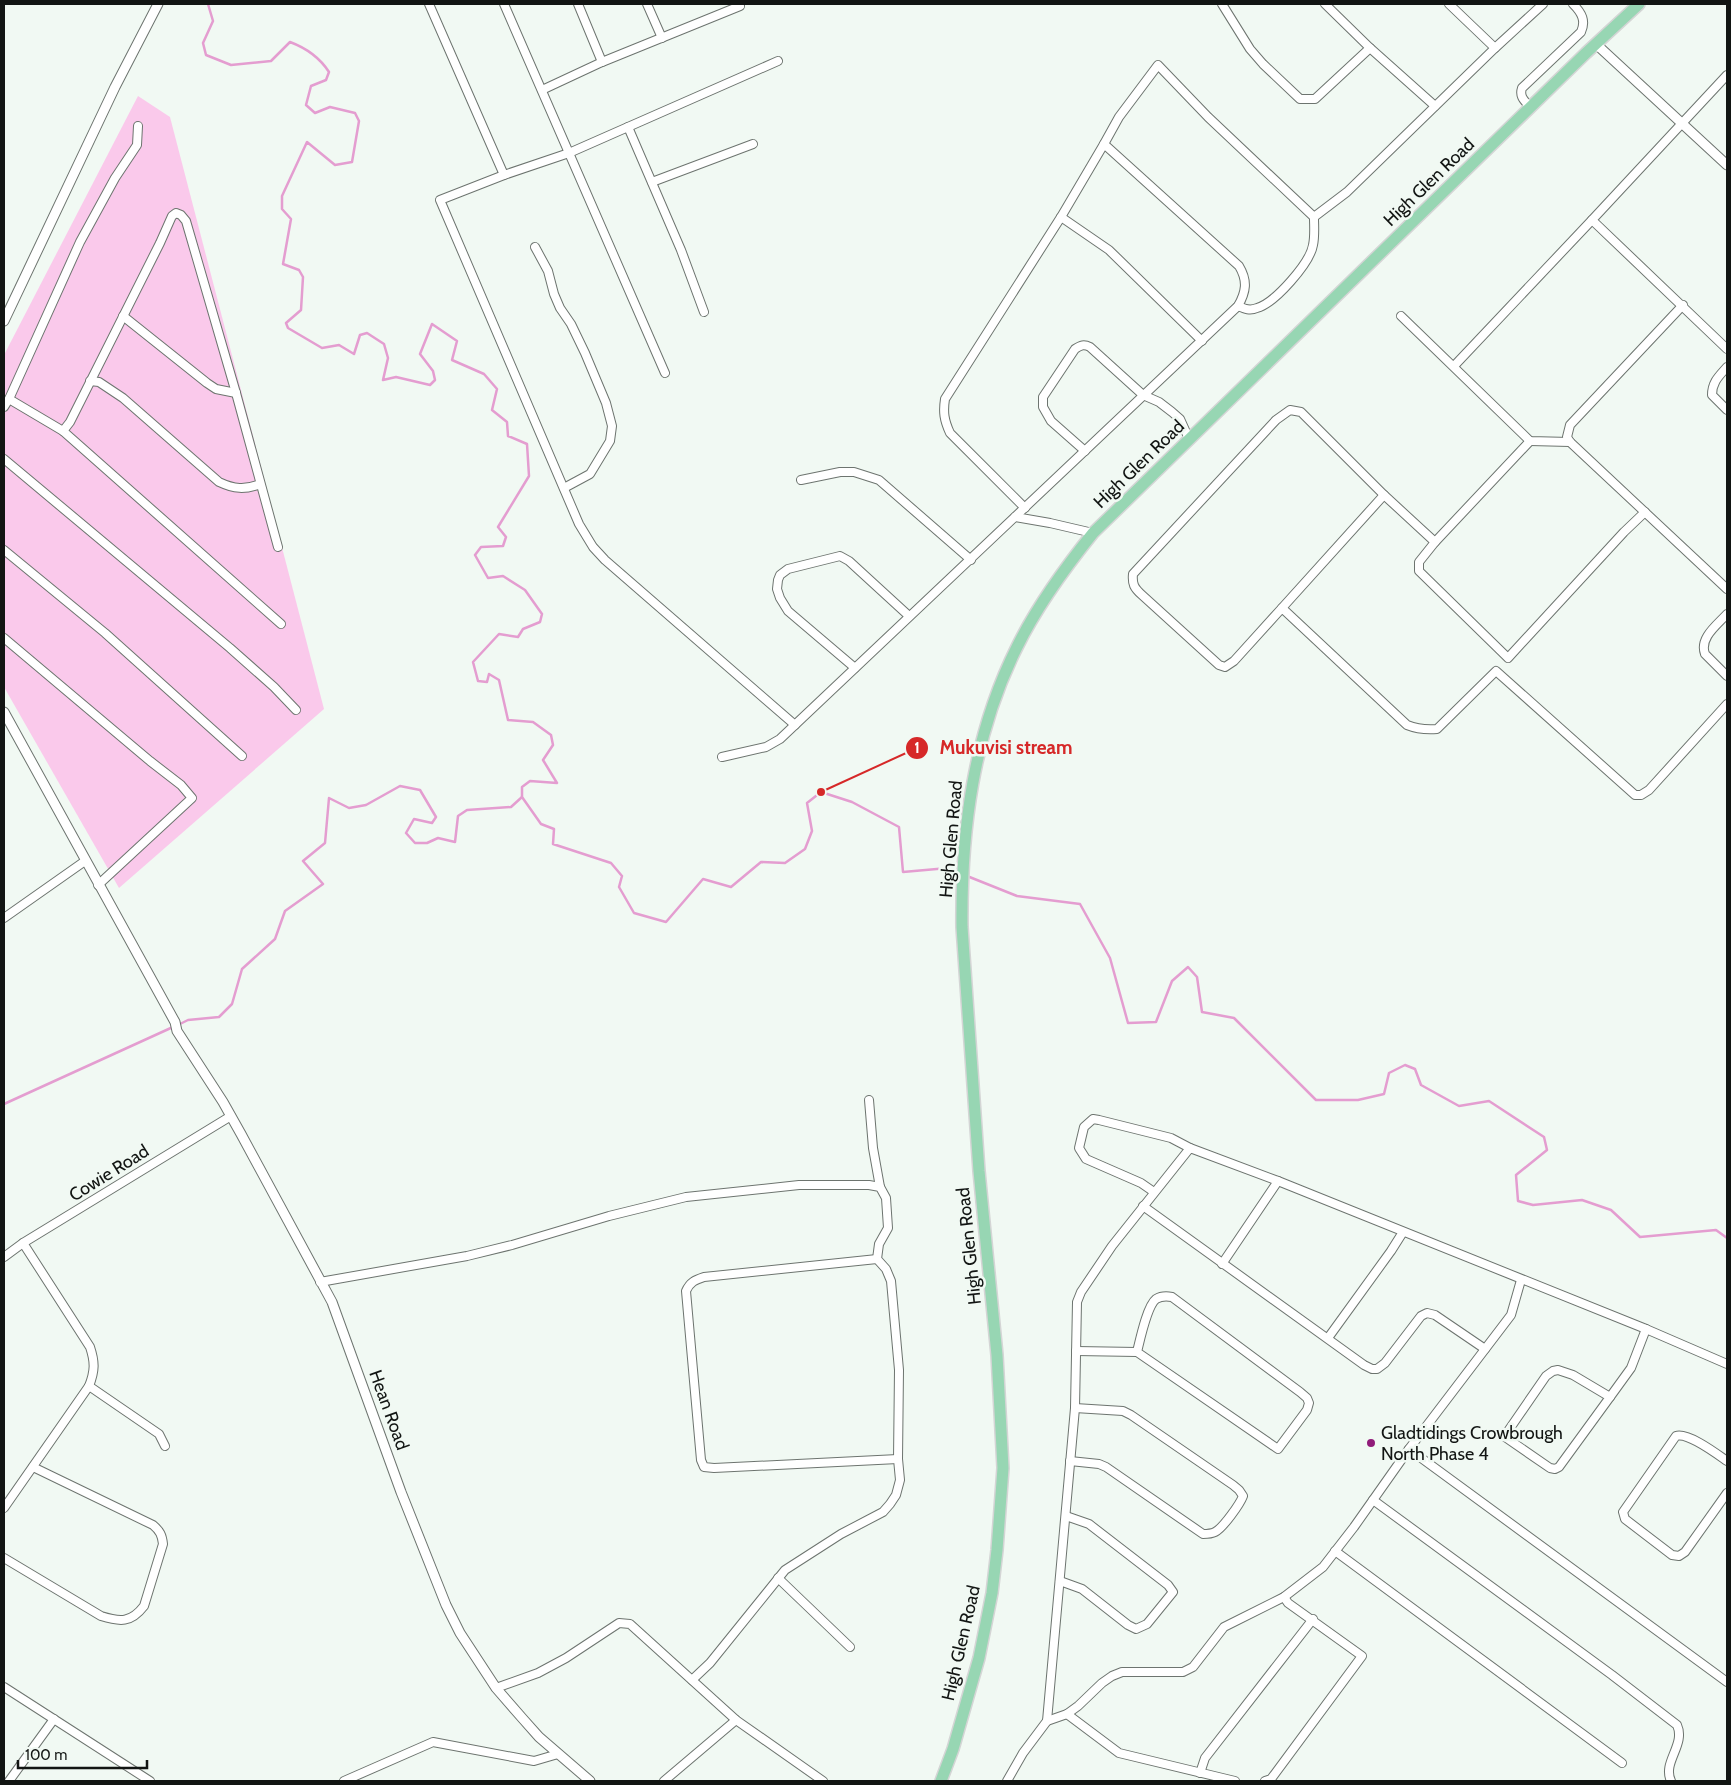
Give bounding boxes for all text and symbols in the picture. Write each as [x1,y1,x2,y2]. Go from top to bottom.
street label: High Glen Road [1379,133,1479,231]
street label: High Glen Road [1089,415,1189,513]
callout: Mukuvisi stream [905,731,1083,765]
text: Mukuvisi stream [939,736,1073,759]
text: 1 [914,739,920,757]
street label: High Glen Road [935,779,967,899]
street label: Cowie Road [65,1140,153,1206]
street label: High Glen Road [952,1186,986,1306]
street label: Hean Road [364,1367,414,1453]
place label: Gladtidings Crowbrough North Phase 4 [1381,1422,1563,1465]
marker: Gladtidings Crowbrough North Phase 4 [1365,1437,1377,1449]
street label: High Glen Road [937,1583,985,1703]
scale bar [18,1738,146,1770]
text: 100 m [25,1746,67,1764]

